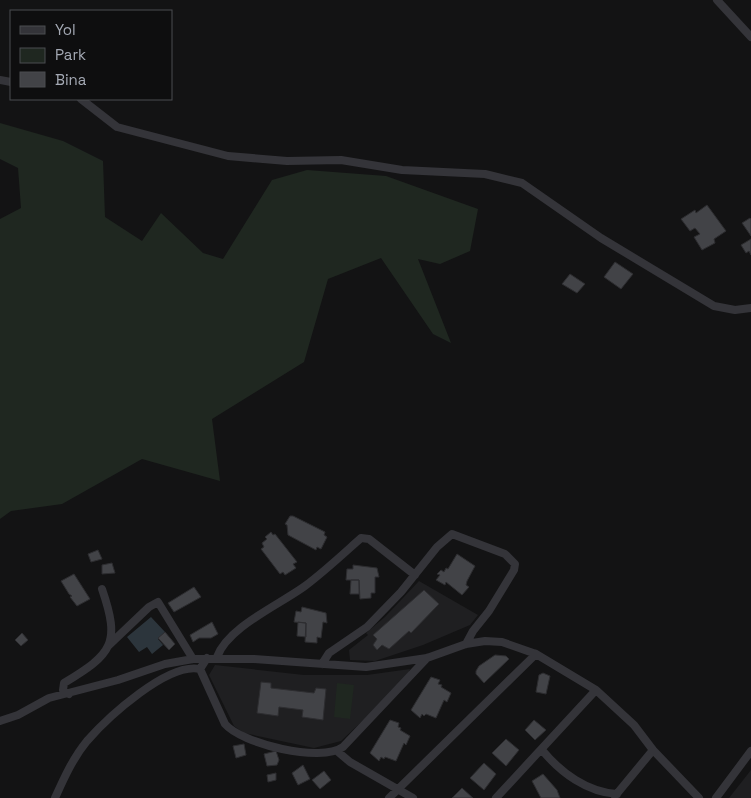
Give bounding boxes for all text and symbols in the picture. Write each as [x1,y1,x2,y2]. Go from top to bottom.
legend [10,10,172,100]
text: Yol [55,20,76,39]
text: Park [55,45,86,64]
text: Bina [55,70,87,89]

